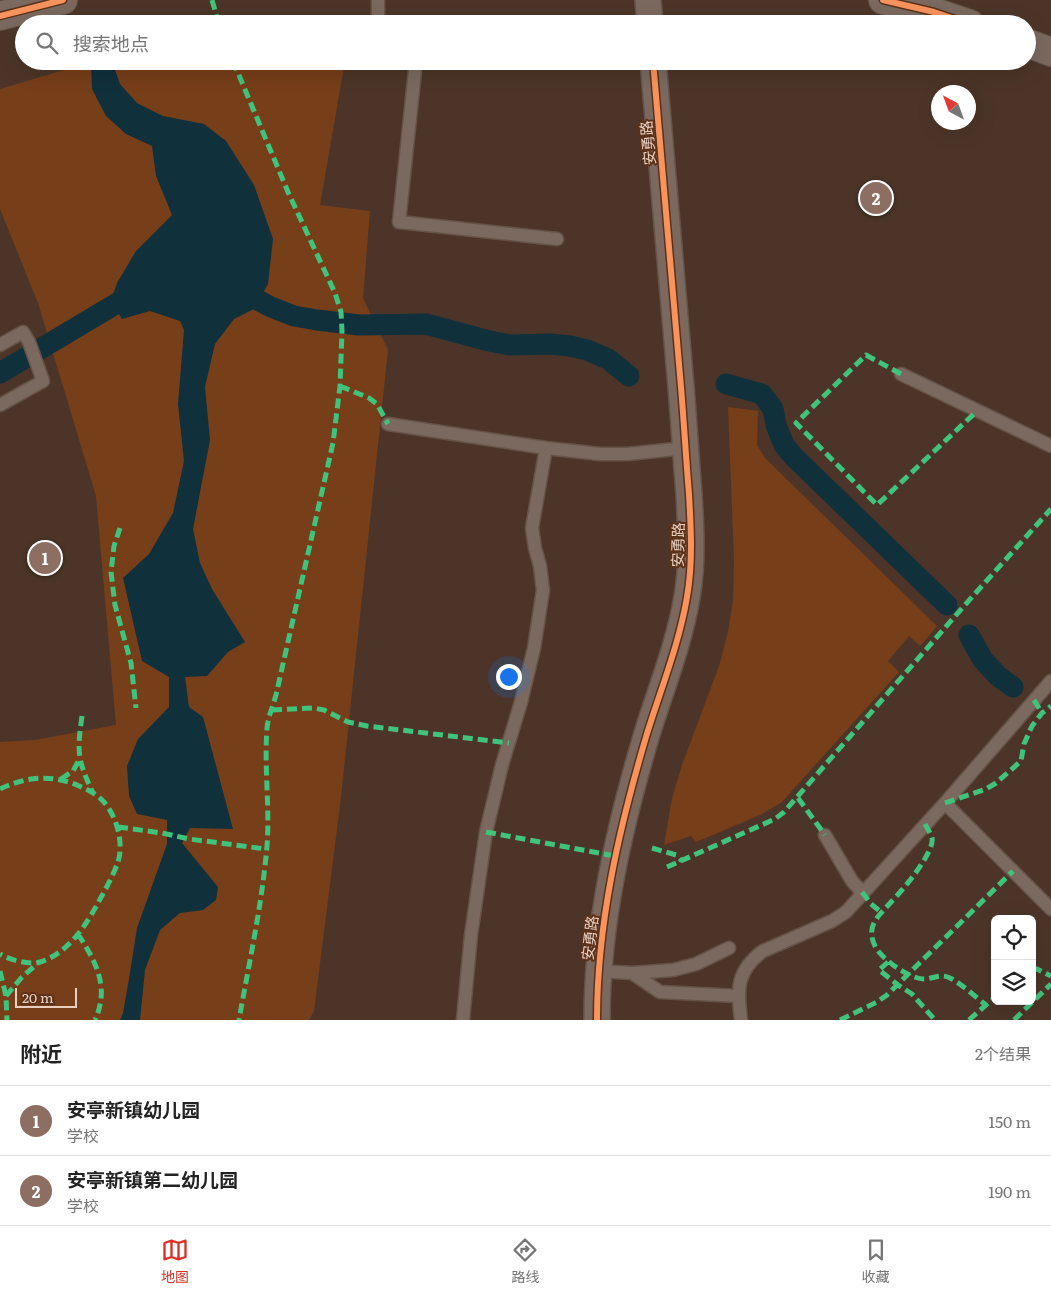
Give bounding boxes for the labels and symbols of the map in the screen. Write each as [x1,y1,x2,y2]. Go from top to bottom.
north arrow [931,85,976,130]
street label: 安勇路 [634,120,660,166]
pin: 2 [860,179,892,217]
street label: 安勇路 [665,522,689,568]
pin: 1 [29,539,61,577]
your location [496,664,522,690]
street label: 安勇路 [575,914,603,962]
scale bar [15,985,78,1008]

